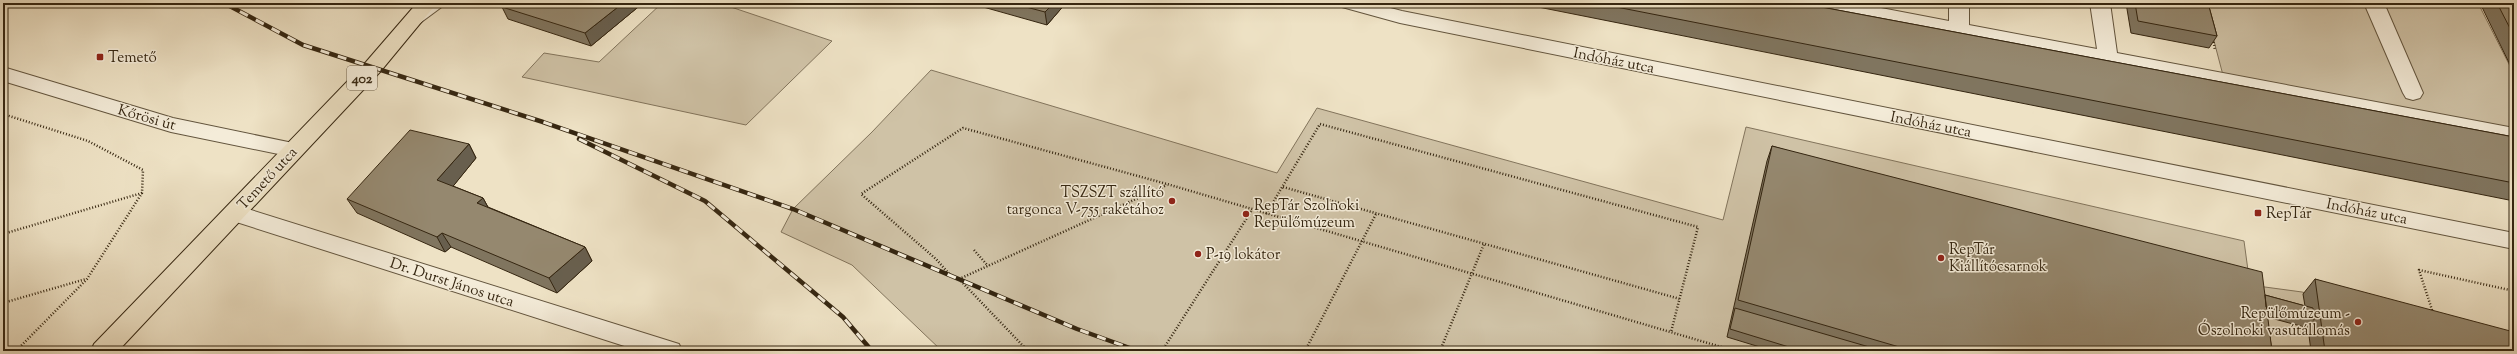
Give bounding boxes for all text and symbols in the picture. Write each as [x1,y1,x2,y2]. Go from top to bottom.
street label: Indóház utca [1571,43,1656,80]
place label: Temető [108,48,157,69]
marker: Temető [95,52,105,62]
road number: 402 [347,66,377,90]
street label: Kőrösi út [115,100,178,137]
street label: Indóház utca [1888,107,1973,144]
street label: Temető utca [233,143,303,215]
place label: TSZSZT szállító targonca V-755 rakétához [1007,183,1164,221]
street label: Indóház utca [2324,194,2409,231]
marker: TSZSZT szállító targonca V-755 rakétához [1167,196,1177,206]
place label: RepTár Szolnoki Repülőmúzeum [1254,196,1359,234]
place label: RepTár [2266,204,2312,225]
marker: RepTár [2253,208,2263,218]
marker: RepTár Szolnoki Repülőmúzeum [1241,209,1251,219]
place label: RepTár Kiállítócsarnok [1949,240,2047,278]
place label: P-19 lokátor [1206,245,1281,266]
marker: P-19 lokátor [1193,249,1203,259]
street label: Dr. Durst János utca [387,253,516,313]
marker: RepTár Kiállítócsarnok [1936,253,1946,263]
place label: Repülőmúzeum - Ószolnoki vasútállomás [2198,304,2350,342]
marker: Repülőmúzeum - Ószolnoki vasútállomás [2353,317,2363,327]

